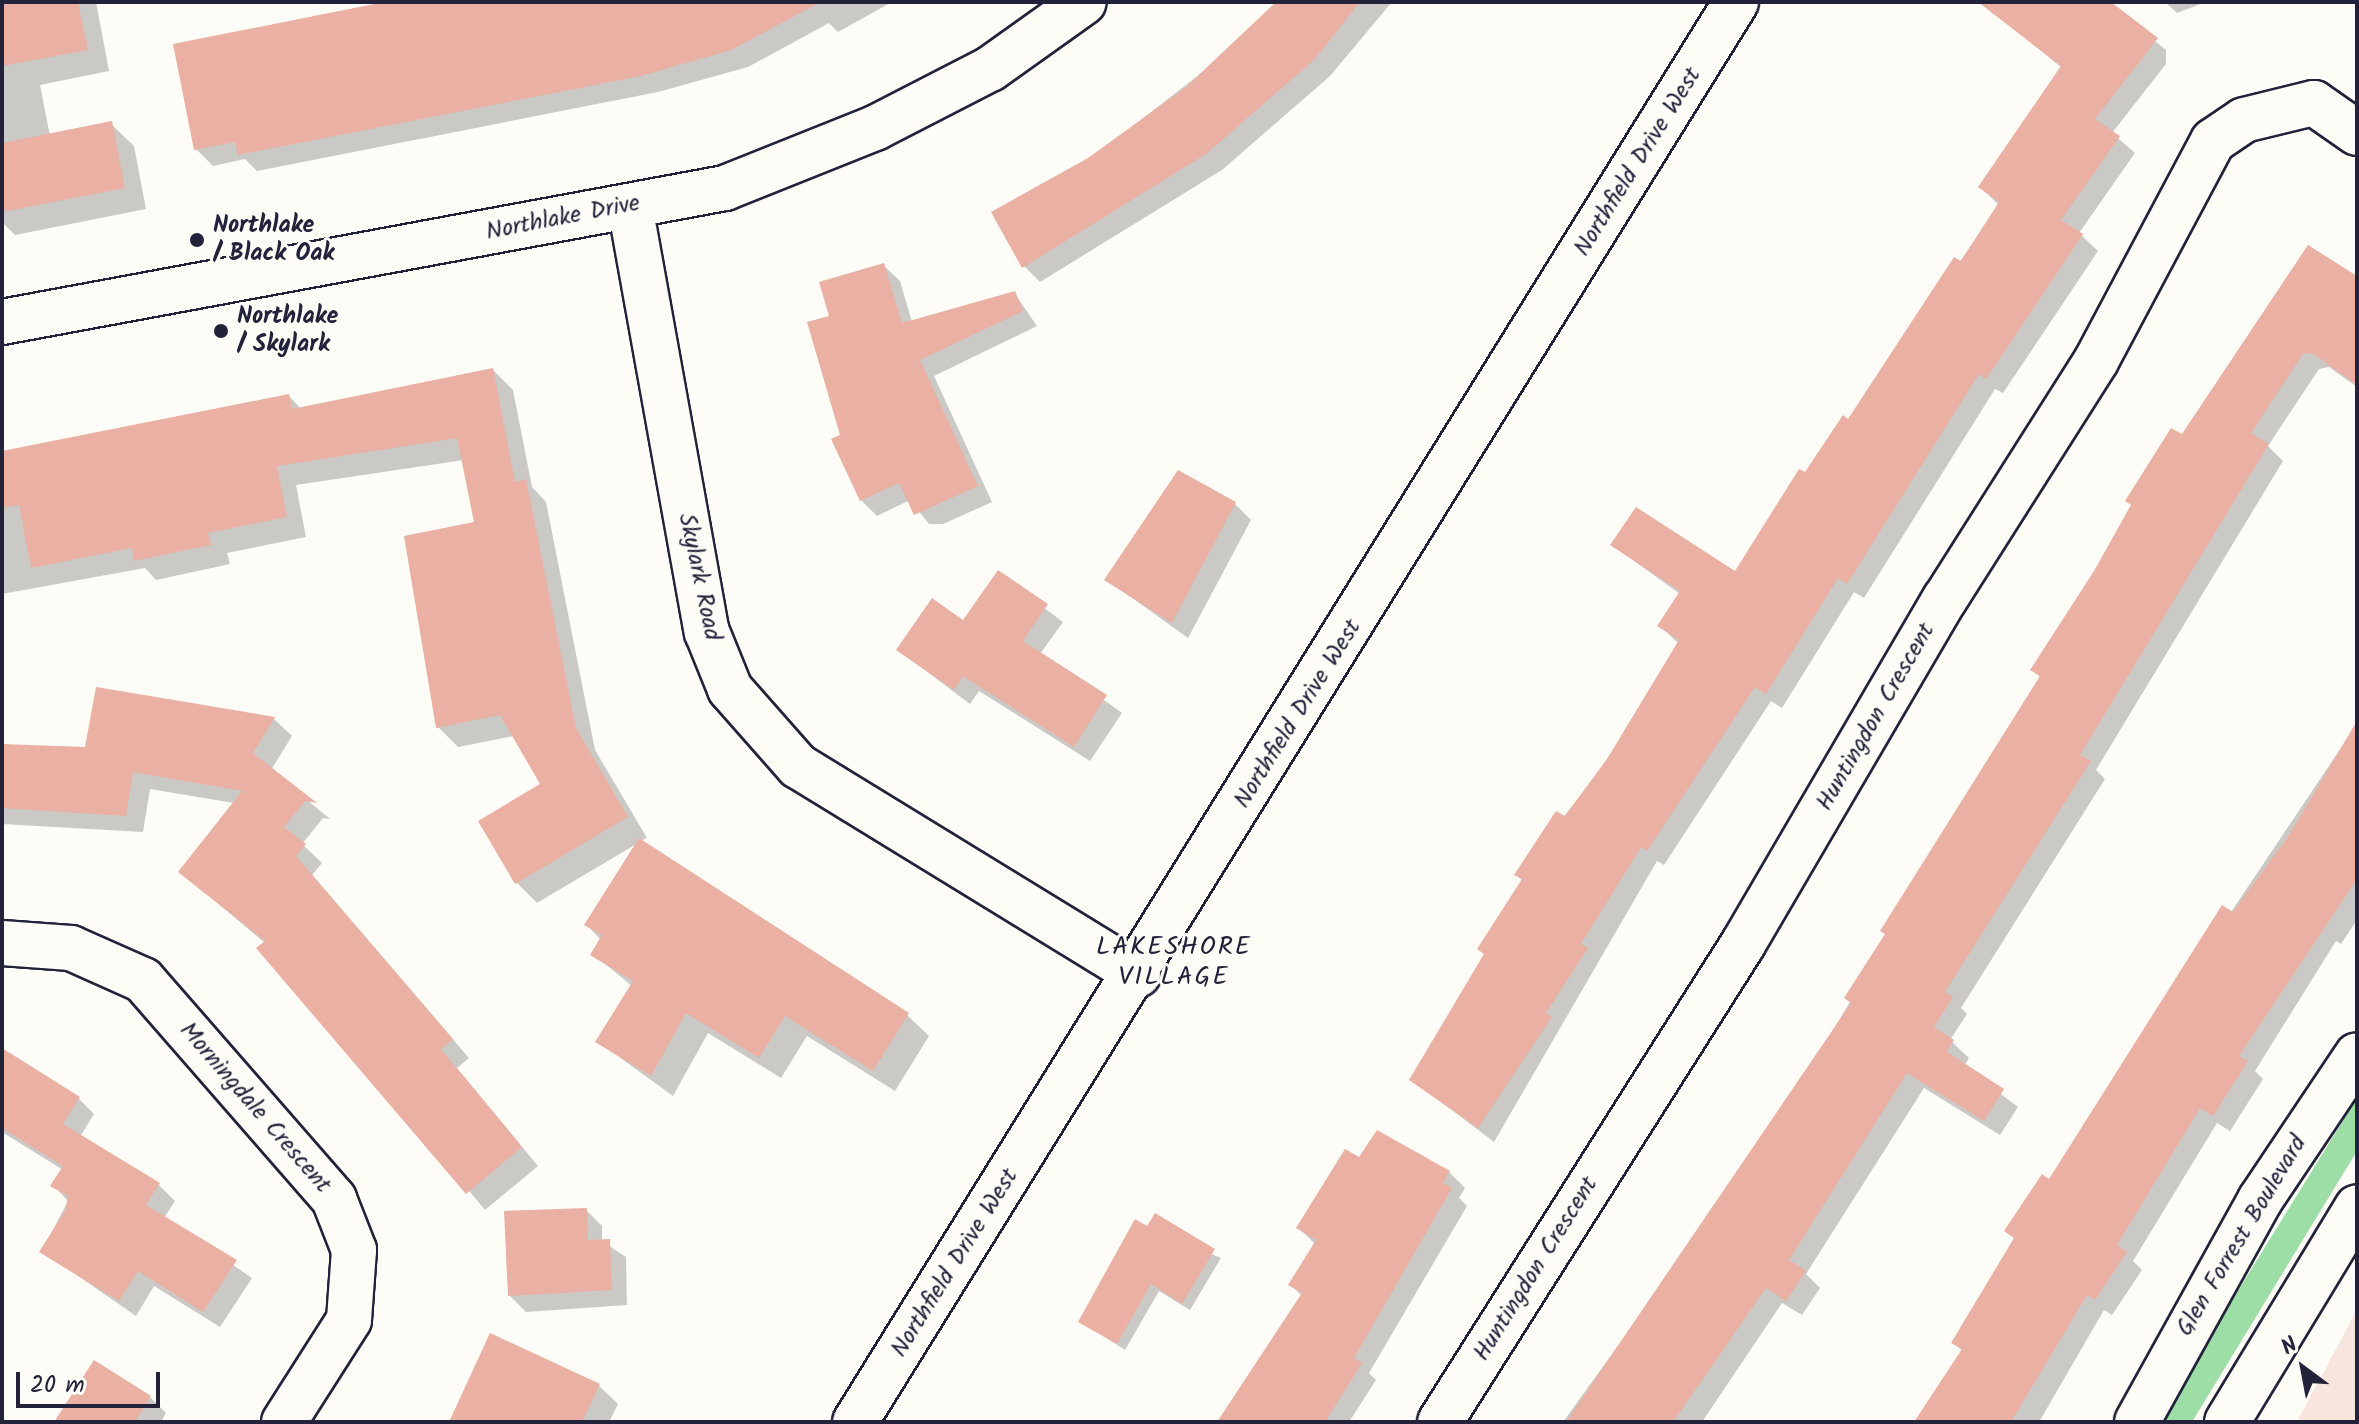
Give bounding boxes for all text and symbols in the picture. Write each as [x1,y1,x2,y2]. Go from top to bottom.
street label: Northfield Drive West [1568,62,1708,262]
street label: Northlake Drive [484,189,642,247]
place label: Northlake / Black Oak [213,212,334,268]
marker: Northlake / Black Oak [188,231,206,249]
place label: Northlake / Skylark [237,303,338,359]
marker: Northlake / Skylark [212,322,230,340]
street label: Skylark Road [671,511,727,643]
street label: Northfield Drive West [1228,614,1368,814]
street label: Huntingdon Crescent [1811,618,1941,816]
district label: LAKESHORE VILLAGE [1096,932,1252,994]
street label: Morningdale Crescent [173,1017,337,1199]
street label: Glen Forrest Boulevard [2171,1131,2313,1341]
street label: Northfield Drive West [885,1163,1025,1363]
street label: Huntingdon Crescent [1468,1172,1604,1366]
north arrow [2263,1328,2343,1408]
text: N [2275,1329,2305,1366]
scale bar [20,1356,164,1406]
text: 20 m [30,1366,85,1405]

